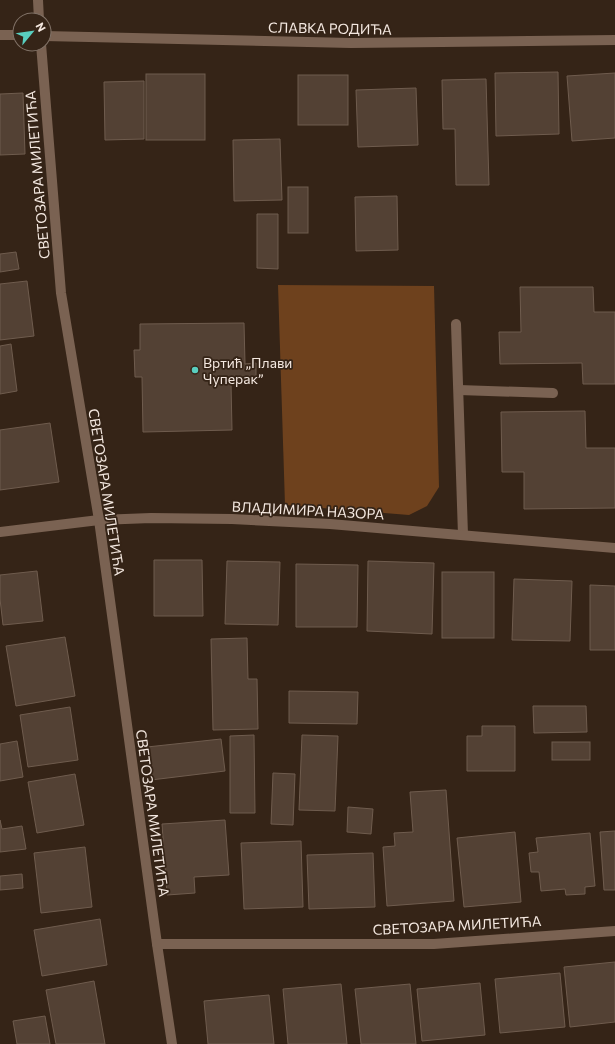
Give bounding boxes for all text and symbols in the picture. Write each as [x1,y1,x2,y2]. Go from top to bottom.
north arrow [12,12,52,52]
street label: СЛАВКА РОДИЋА [268,18,392,38]
text: N [33,20,49,34]
street label: СВЕТОЗАРА МИЛЕТИЋА [21,90,53,260]
place label: Вртић „Плави Чуперак” [203,354,292,387]
marker: Вртић „Плави Чуперак” [190,365,200,375]
street label: СВЕТОЗАРА МИЛЕТИЋА [85,407,129,577]
street label: ВЛАДИМИРА НАЗОРА [231,498,385,522]
street label: СВЕТОЗАРА МИЛЕТИЋА [133,728,173,898]
street label: СВЕТОЗАРА МИЛЕТИЋА [372,912,542,938]

